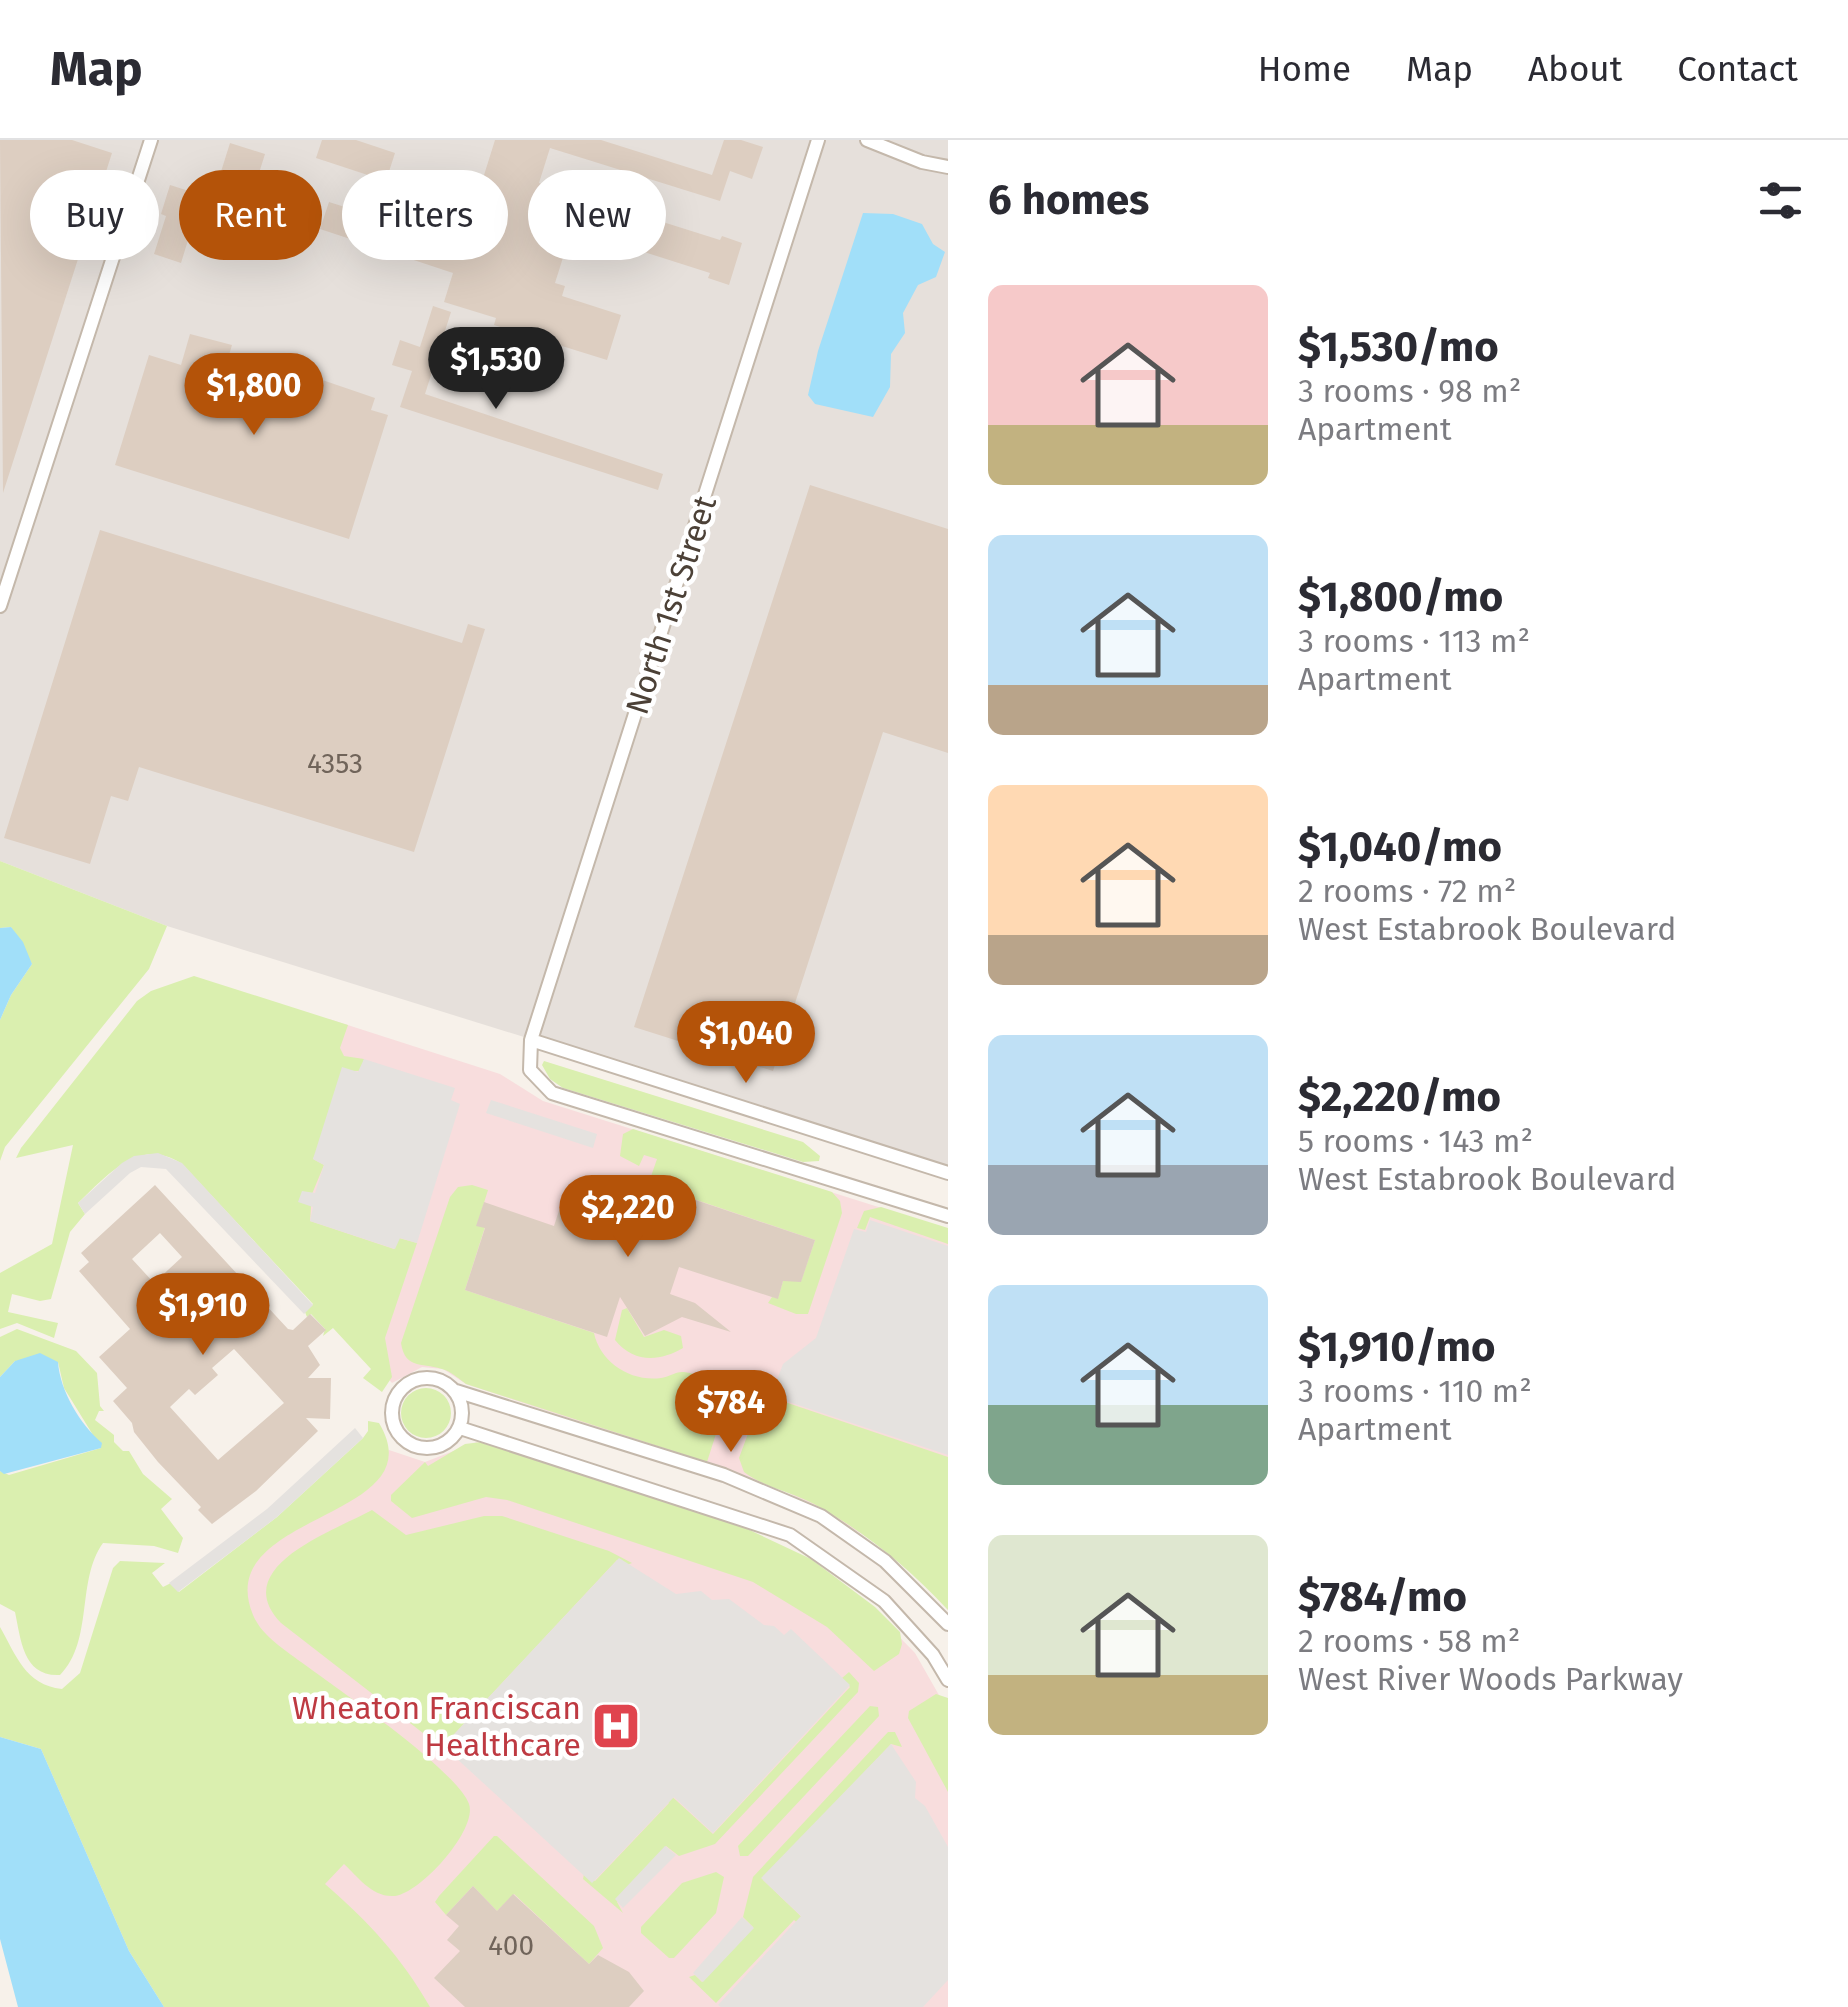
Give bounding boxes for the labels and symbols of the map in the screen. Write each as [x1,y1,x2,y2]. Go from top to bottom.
pin: $1,530 [415,327,577,412]
pin: $1,800 [173,353,335,438]
street label: North 1st Street [618,491,724,719]
house number: 4353 [307,747,363,780]
pin: $1,040 [665,1001,827,1086]
pin: $2,220 [547,1175,709,1260]
pin: $1,910 [122,1273,284,1358]
pin: $784 [672,1370,790,1455]
place label: Wheaton Franciscan Healthcare [292,1689,581,1764]
hospital icon: Wheaton Franciscan Healthcare [590,1700,642,1752]
house number: 400 [488,1929,534,1962]

